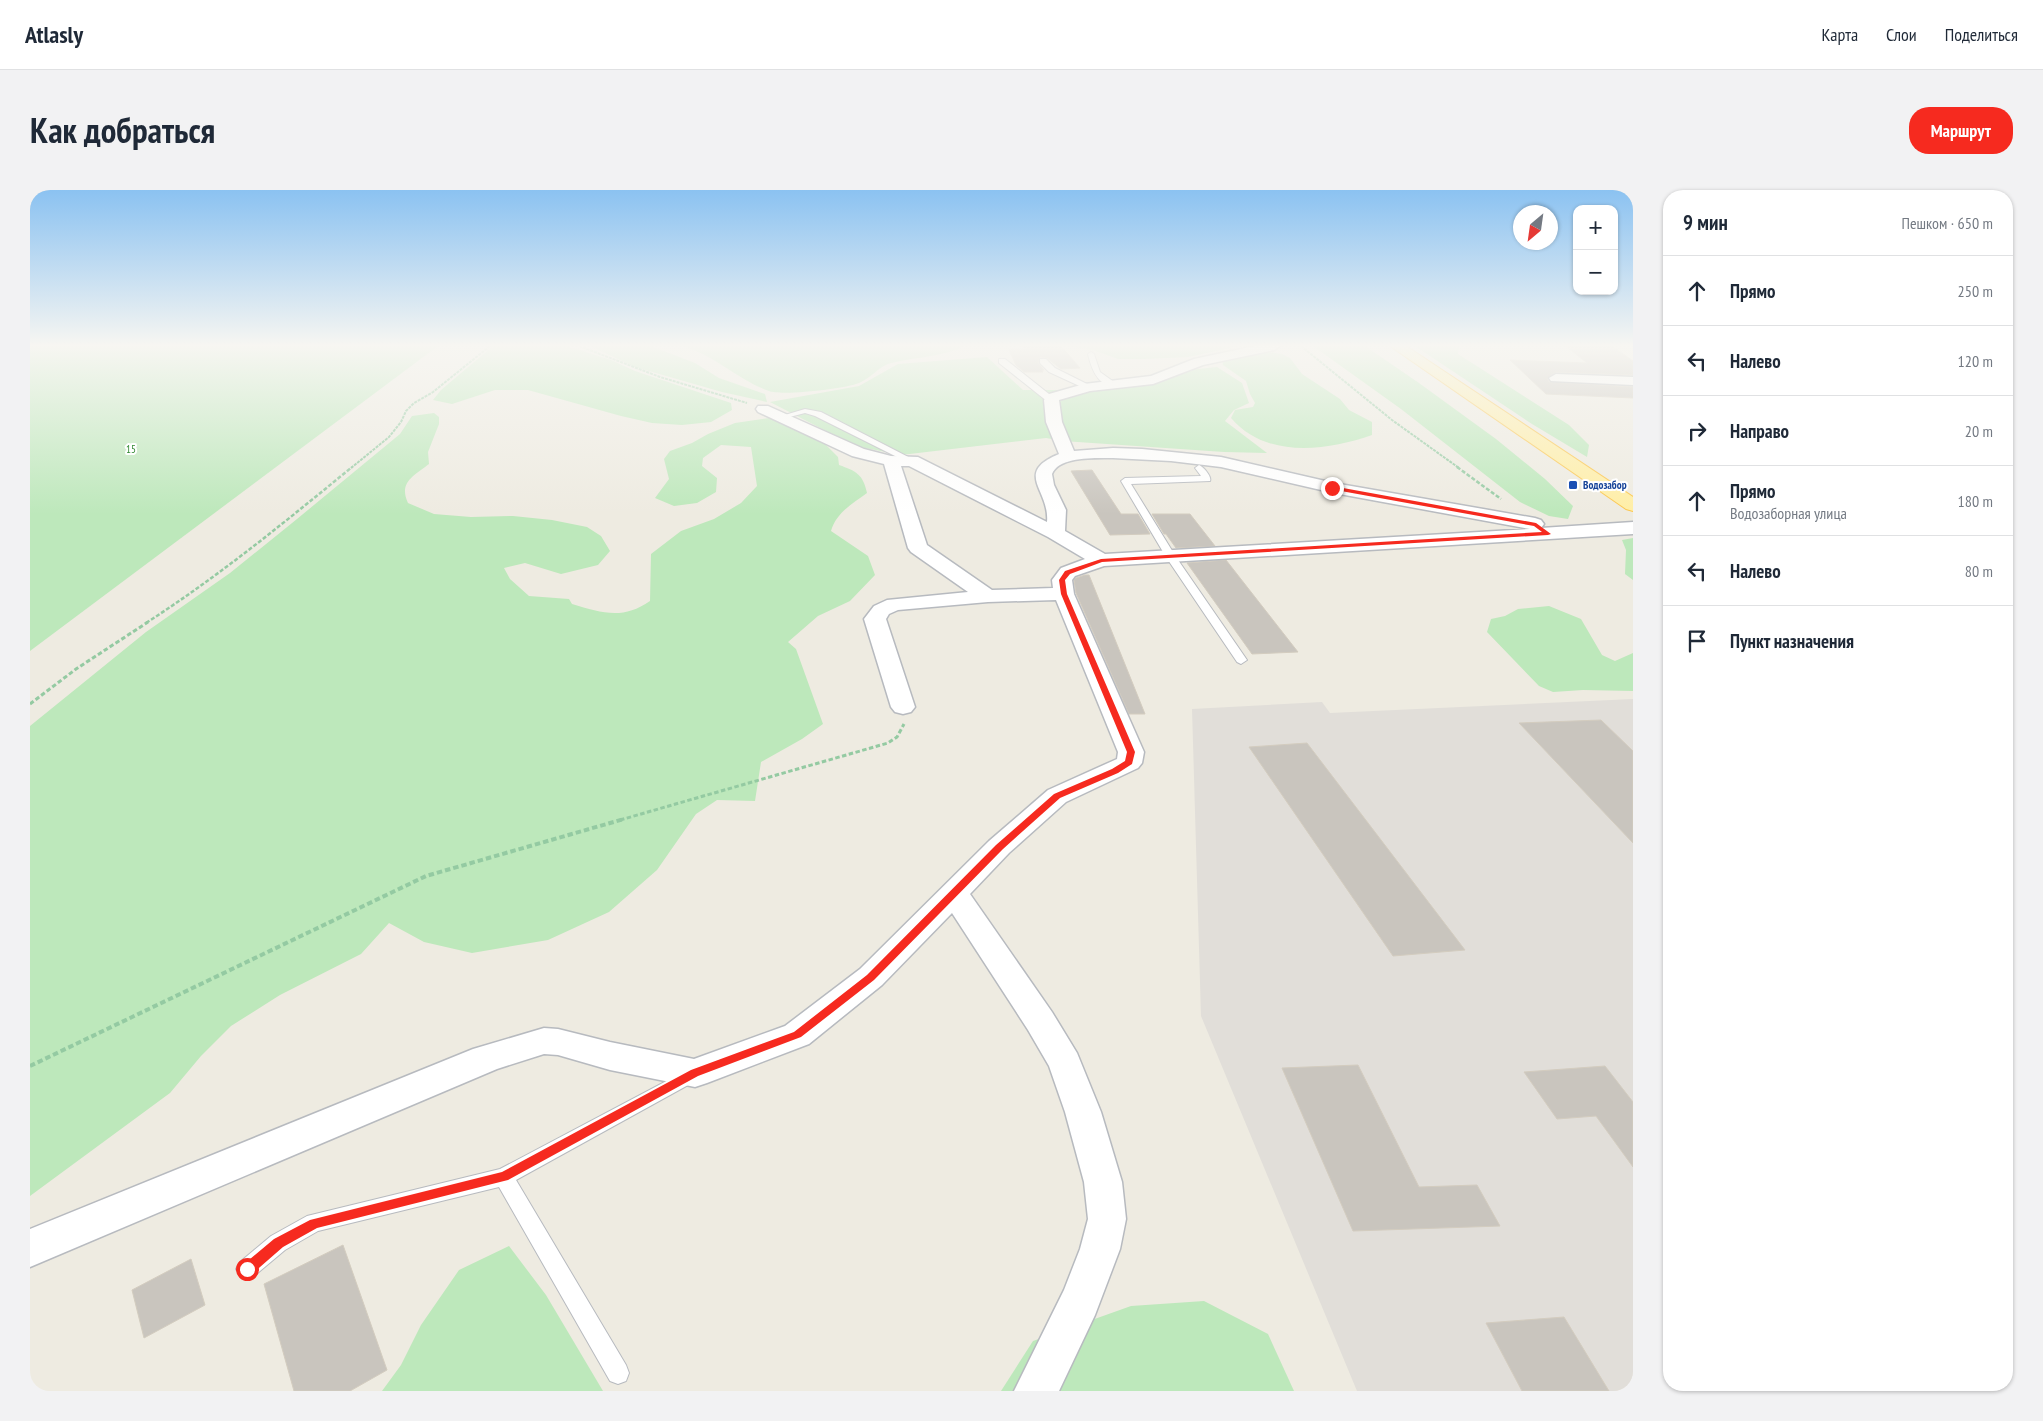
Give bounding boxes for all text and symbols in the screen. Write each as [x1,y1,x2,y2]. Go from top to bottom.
text: Atlasly [25,19,83,50]
text: Карта [1821,23,1858,46]
text: Слои [1886,23,1917,46]
text: Поделиться [1945,23,2018,46]
text: Как добраться [30,107,215,153]
button: Маршрут [1909,107,2013,154]
north arrow [1513,205,1558,250]
map controls [1573,205,1618,295]
button: + [1573,205,1618,250]
text: 9 мин [1683,209,1728,236]
text: Пешком · 650 m [1902,213,1993,233]
button: − [1573,250,1618,295]
icon: ahead [1683,277,1711,305]
text: Прямо [1730,279,1775,303]
text: 250 m [1958,281,1993,301]
icon: left [1683,347,1711,375]
text: Налево [1730,349,1781,373]
text: 120 m [1958,351,1993,371]
icon: right [1683,417,1711,445]
text: Направо [1730,419,1789,443]
text: 20 m [1965,421,1993,441]
park label: 15 [126,442,136,456]
route end [1321,477,1344,500]
place label: Водозабор [1583,478,1627,492]
marker: Водозабор [1567,479,1579,491]
text: Прямо [1730,479,1775,503]
icon: ahead [1683,487,1711,515]
text: 180 m [1958,491,1993,511]
text: Водозаборная улица [1730,503,1847,523]
icon: left [1683,557,1711,585]
text: Налево [1730,559,1781,583]
text: 80 m [1965,561,1993,581]
icon: arrive [1683,627,1711,655]
text: Пункт назначения [1730,629,1854,653]
route start [236,1258,259,1281]

